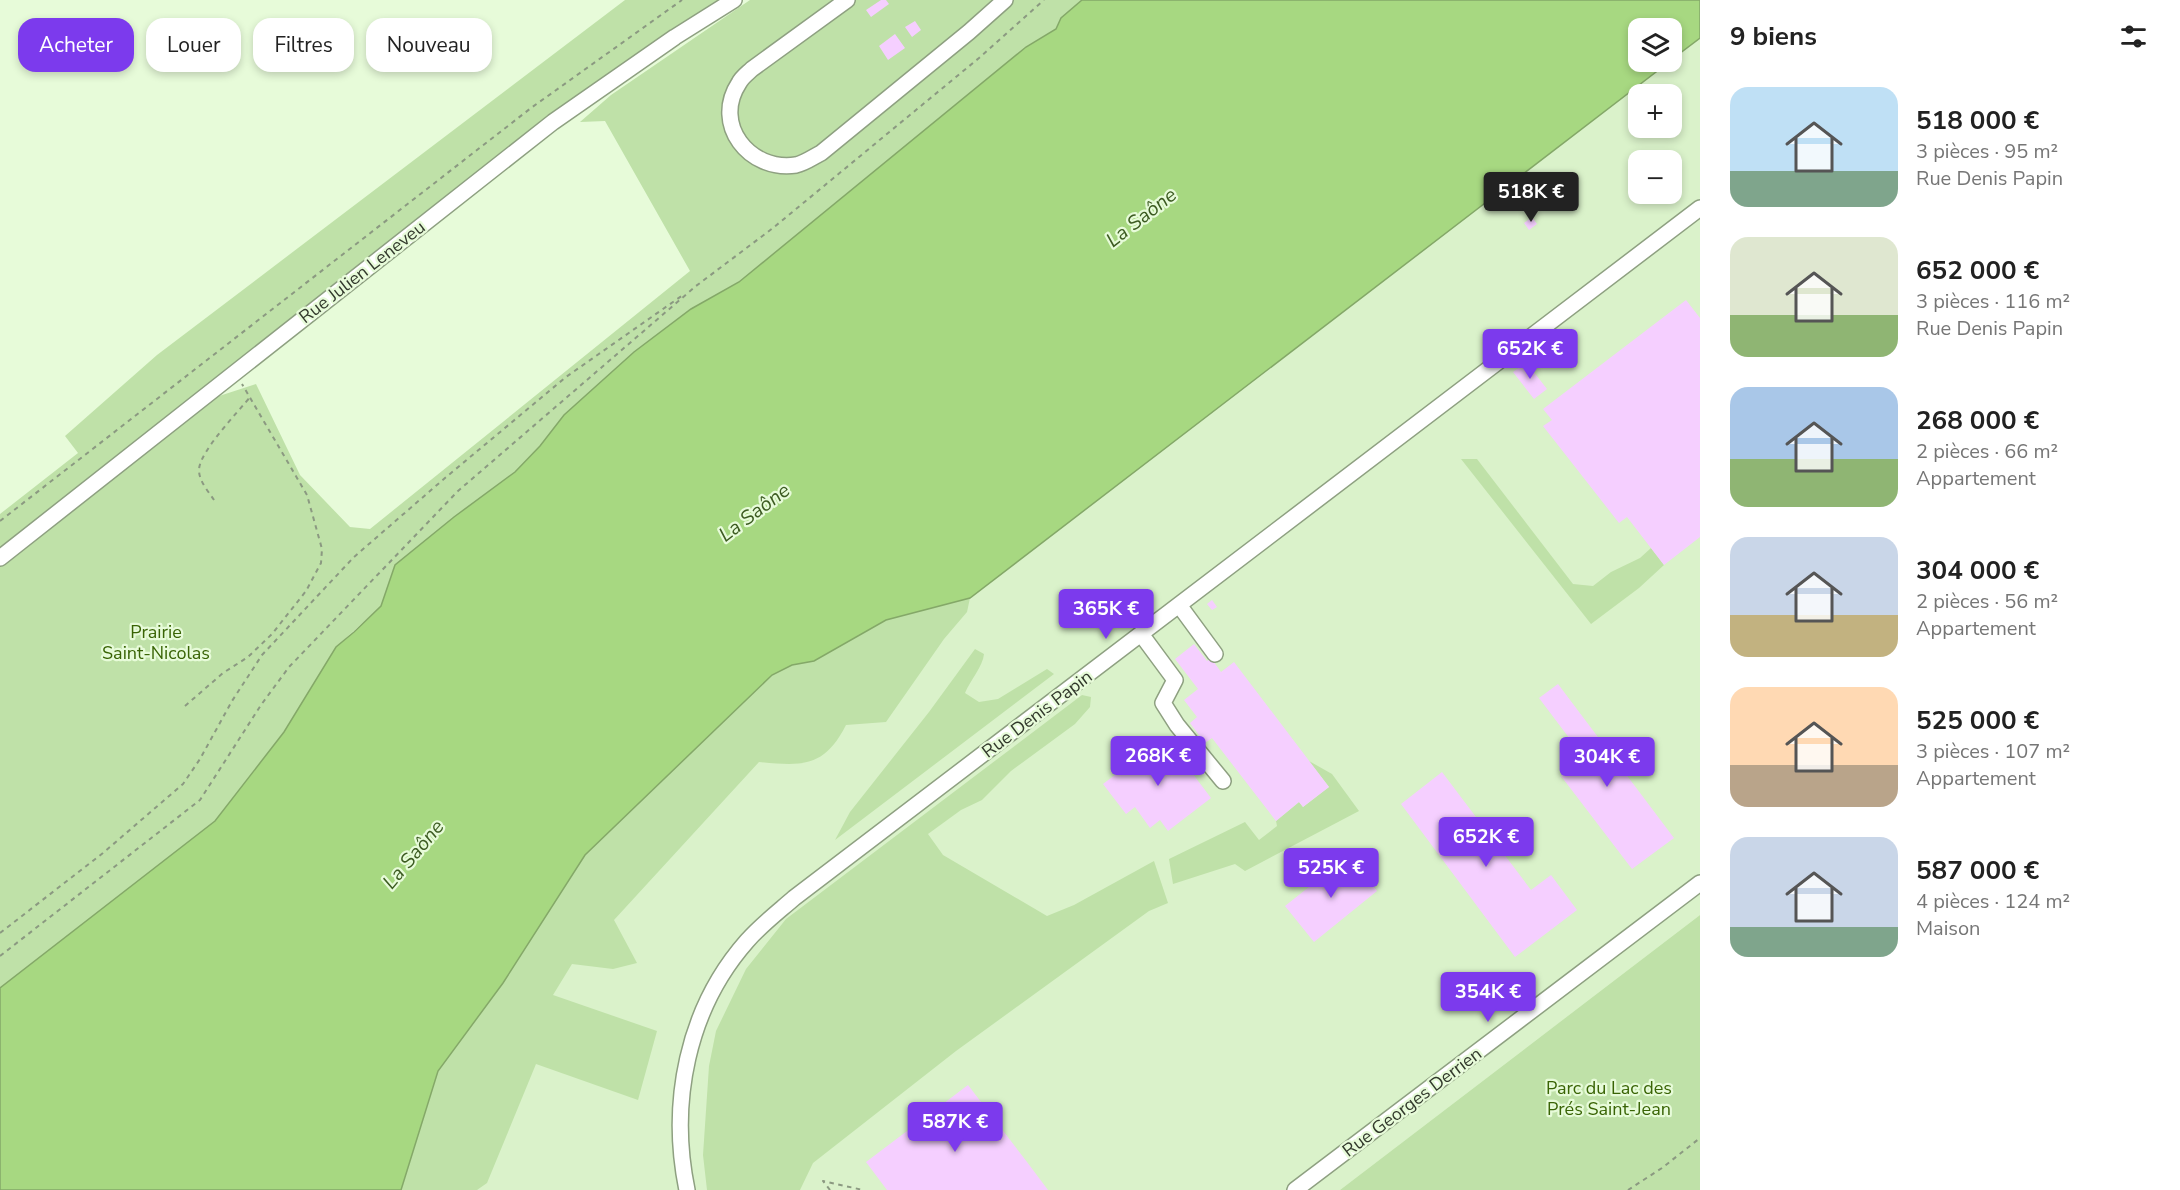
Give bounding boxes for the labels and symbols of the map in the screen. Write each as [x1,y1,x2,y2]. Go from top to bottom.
pin: 518K € [1482,172,1580,223]
water label: La Saône [1100,181,1182,253]
street label: Rue Julien Leneveu [294,215,430,329]
pin: 652K € [1481,329,1579,380]
water label: La Saône [713,477,796,548]
pin: 365K € [1057,589,1155,640]
park label: Prairie Saint-Nicolas [102,620,210,665]
street label: Rue Denis Papin [977,665,1097,763]
pin: 268K € [1109,736,1207,787]
pin: 304K € [1558,737,1656,788]
water label: La Saône [376,814,451,895]
pin: 652K € [1437,817,1535,868]
pin: 525K € [1282,848,1380,899]
pin: 354K € [1439,972,1537,1023]
street label: Rue Georges Derrien [1337,1042,1487,1162]
park label: Parc du Lac des Prés Saint-Jean [1546,1076,1672,1121]
pin: 587K € [906,1102,1004,1153]

